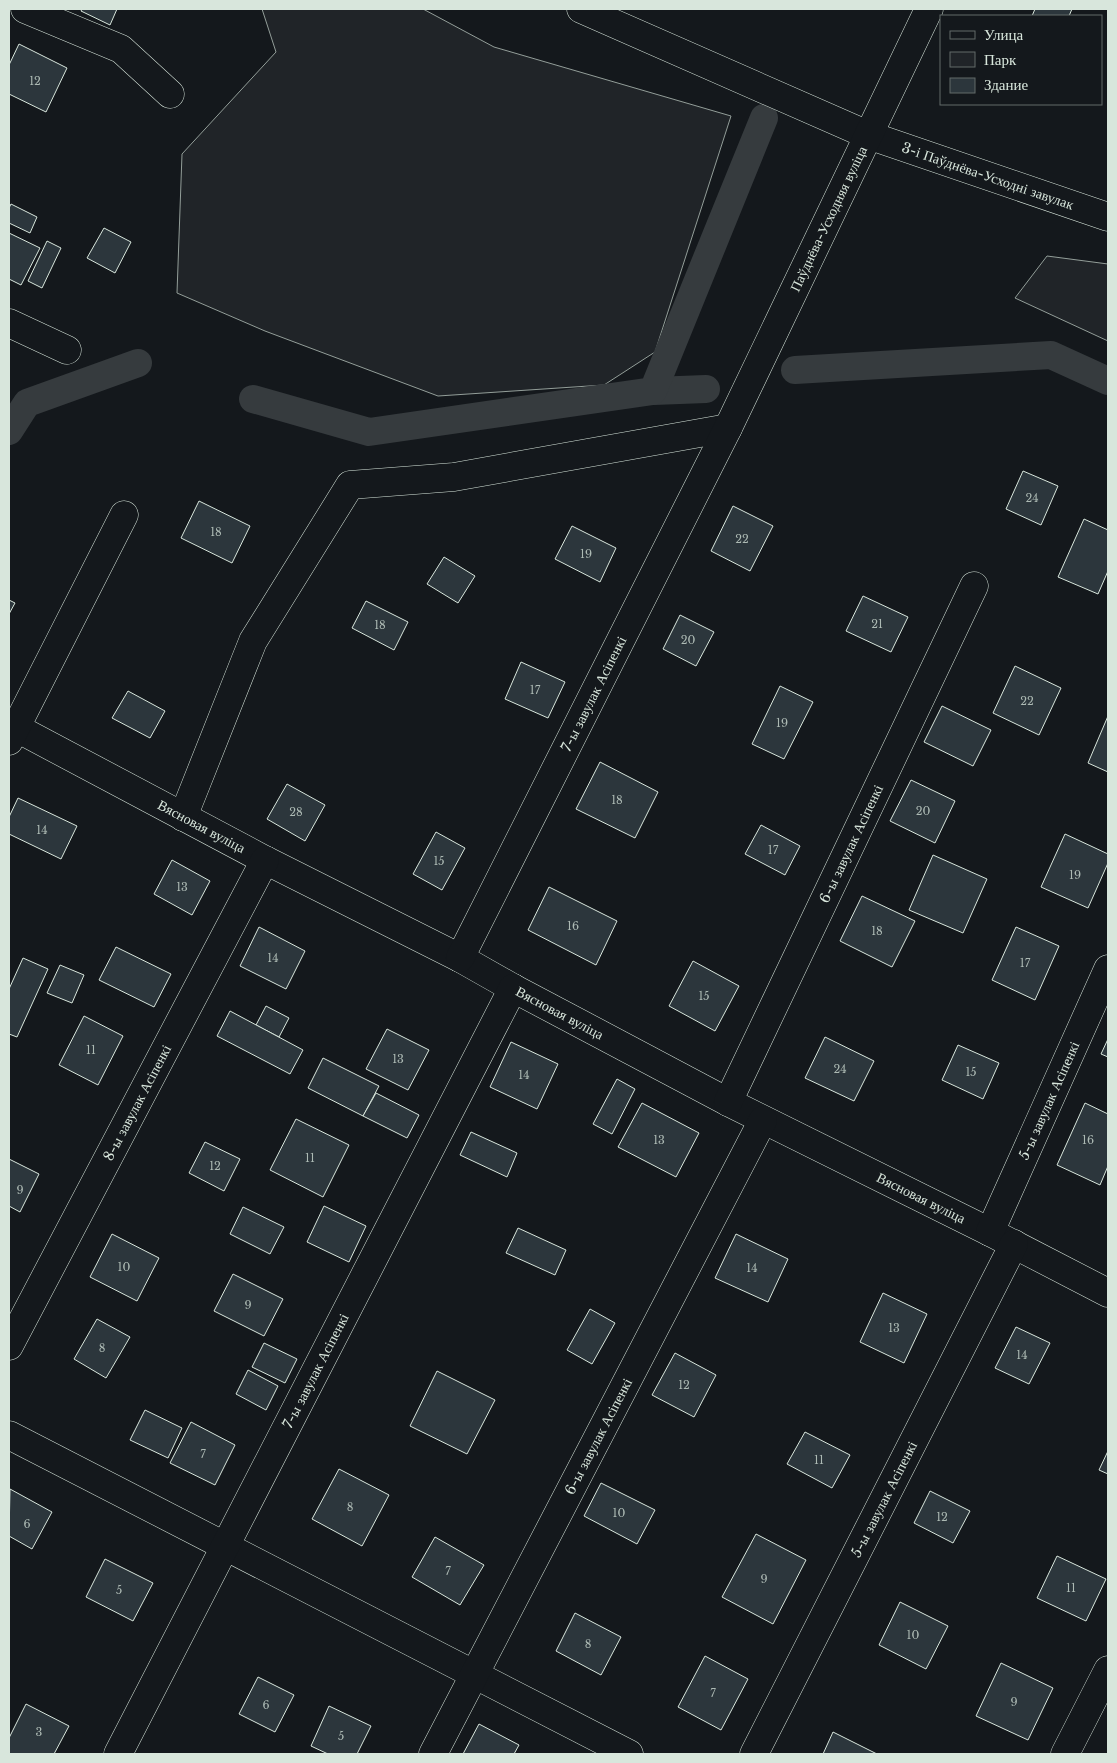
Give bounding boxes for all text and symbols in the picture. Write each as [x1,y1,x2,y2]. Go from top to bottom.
legend [940,15,1102,105]
text: Улица [984,25,1023,44]
text: Парк [984,50,1017,69]
house number: 12 [29,74,41,88]
text: Здание [984,75,1028,94]
street label: 3-і Паўднёва-Усходні завулак [899,138,1076,214]
street label: Паўднёва-Усходняя вуліца [786,142,871,294]
house number: 24 [1025,491,1039,505]
house number: 18 [210,525,222,539]
house number: 22 [735,532,749,546]
house number: 19 [580,547,592,561]
house number: 21 [871,617,883,631]
house number: 18 [374,618,386,632]
street label: 7-ы завулак Асіпенкі [557,633,630,755]
house number: 20 [681,633,695,647]
house number: 17 [530,683,541,697]
house number: 22 [1020,694,1034,708]
house number: 19 [776,716,788,730]
street label: 6-ы завулак Асіпенкі [815,782,887,906]
house number: 18 [611,793,623,807]
street label: Вясновая вуліца [155,796,249,857]
house number: 20 [916,804,930,818]
house number: 28 [289,805,303,819]
house number: 14 [36,823,48,837]
house number: 17 [768,843,779,857]
house number: 15 [433,854,445,868]
house number: 19 [1069,868,1081,882]
house number: 13 [176,880,188,894]
house number: 16 [567,919,579,933]
house number: 18 [871,924,883,938]
house number: 14 [267,951,279,965]
house number: 17 [1020,956,1031,970]
street label: Вясновая вуліца [513,982,607,1044]
house number: 15 [698,989,710,1003]
street label: 5-ы завулак Асіпенкі [1015,1038,1083,1163]
street label: 8-ы завулак Асіпенкі [99,1042,175,1164]
house number: 11 [86,1043,96,1057]
house number: 13 [392,1052,404,1066]
house number: 24 [833,1062,847,1076]
house number: 15 [965,1065,977,1079]
house number: 14 [518,1068,530,1082]
house number: 13 [653,1133,665,1147]
house number: 16 [1082,1133,1094,1147]
house number: 11 [305,1151,315,1165]
house number: 12 [209,1159,221,1173]
street label: Вясновая вуліца [874,1168,969,1228]
house number: 9 [16,1183,24,1197]
house number: 10 [118,1260,131,1274]
house number: 14 [746,1261,758,1275]
house number: 9 [244,1298,252,1312]
street label: 7-ы завулак Асіпенкі [278,1310,353,1431]
house number: 13 [888,1321,900,1335]
house number: 8 [99,1341,105,1355]
house number: 14 [1016,1348,1028,1362]
street label: 6-ы завулак Асіпенкі [561,1375,636,1498]
house number: 12 [678,1378,690,1392]
street label: 5-ы завулак Асіпенкі [847,1438,921,1560]
house number: 7 [200,1447,206,1461]
house number: 11 [814,1453,824,1467]
house number: 8 [347,1500,353,1514]
house number: 10 [613,1506,626,1520]
house number: 12 [936,1510,948,1524]
house number: 6 [23,1517,31,1531]
house number: 7 [445,1564,451,1578]
house number: 9 [760,1572,768,1586]
house number: 11 [1066,1581,1076,1595]
house number: 5 [116,1583,122,1597]
house number: 10 [907,1628,920,1642]
house number: 8 [585,1637,591,1651]
house number: 7 [710,1686,716,1700]
house number: 9 [1010,1695,1018,1709]
house number: 6 [262,1698,270,1712]
house number: 3 [36,1725,43,1739]
house number: 5 [338,1729,344,1743]

